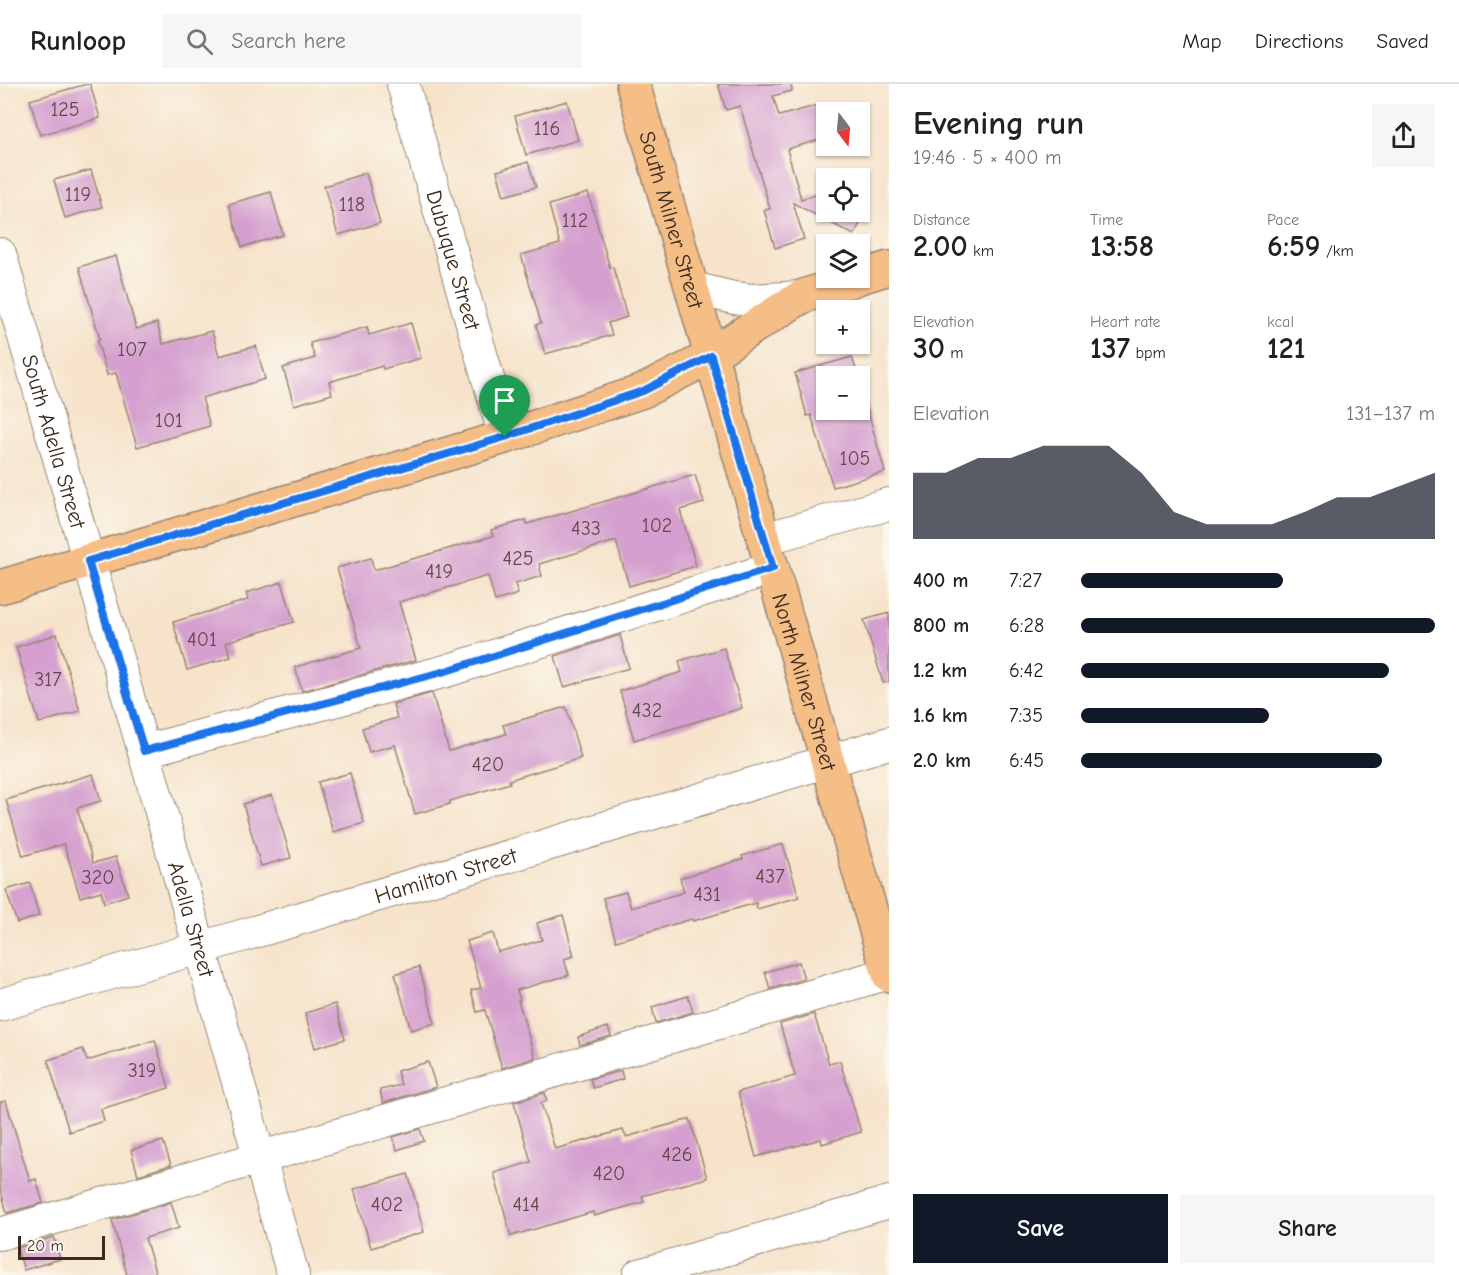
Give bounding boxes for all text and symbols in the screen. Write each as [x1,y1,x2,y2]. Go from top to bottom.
search box [162,14,582,68]
text: Runloop [30,25,126,57]
icon: search [183,25,216,58]
text: Search here [231,28,346,54]
text: Map [1182,29,1222,53]
text: Directions [1255,29,1344,53]
text: Saved [1377,29,1429,53]
house number: 125 [50,98,80,121]
north arrow [816,102,870,156]
map controls [816,102,870,420]
text: Evening run [913,104,1084,142]
button: share [1372,104,1435,167]
house number: 116 [534,117,560,140]
street label: South Milner Street [633,128,709,312]
text: 19:46 · 5 × 400 m [913,146,1062,169]
button: locate [816,168,870,222]
house number: 119 [65,183,91,206]
street label: Dubuque Street [420,187,486,334]
house number: 118 [339,193,365,216]
house number: 112 [562,209,588,232]
text: Distance [913,211,970,229]
text: Time [1090,211,1123,229]
text: Pace [1267,211,1299,229]
text: 2.00 [913,229,968,264]
text: 13:58 [1090,229,1154,264]
text: 6:59 [1267,229,1321,264]
button: layers [816,234,870,288]
text: km [968,242,994,260]
text: /km [1321,242,1354,260]
button: + [816,300,870,354]
text: Elevation [913,313,974,331]
text: Heart rate [1090,313,1161,331]
text: kcal [1267,313,1294,331]
text: 30 [913,331,945,366]
text: 137 [1090,331,1130,366]
text: 121 [1267,331,1306,366]
house number: 107 [117,338,147,361]
text: m [945,344,964,362]
text: bpm [1130,344,1166,362]
street label: South Adella Street [16,352,91,532]
button: − [816,366,870,420]
pin [479,375,530,437]
icon: arrive [488,384,521,417]
text: Elevation [913,402,990,425]
text: 131–137 m [1346,402,1435,425]
house number: 101 [155,409,183,432]
house number: 105 [840,447,870,470]
house number: 102 [642,514,672,537]
house number: 433 [571,517,601,540]
house number: 425 [503,547,533,570]
house number: 419 [425,560,453,583]
text: 400 m [913,569,968,592]
text: 7:27 [1009,569,1042,592]
street label: North Milner Street [766,591,842,774]
text: 800 m [913,614,969,637]
text: 6:28 [1009,614,1044,637]
house number: 401 [187,628,217,651]
text: 1.2 km [913,659,967,682]
text: 6:42 [1009,659,1044,682]
house number: 317 [34,668,62,691]
house number: 432 [632,699,662,722]
text: 1.6 km [913,704,968,727]
text: 7:35 [1009,704,1043,727]
text: 2.0 km [913,749,971,772]
text: 6:45 [1009,749,1044,772]
house number: 420 [472,753,504,776]
street label: Hamilton Street [371,842,521,910]
street label: Adella Street [162,858,220,981]
house number: 437 [755,865,785,888]
house number: 320 [82,866,114,889]
house number: 431 [693,883,721,906]
house number: 319 [128,1059,156,1082]
house number: 426 [662,1143,692,1166]
house number: 420 [593,1162,625,1185]
house number: 402 [371,1193,403,1216]
house number: 414 [512,1193,540,1216]
button: Save [913,1194,1168,1263]
button: Share [1180,1194,1435,1263]
scale bar [18,1233,105,1260]
text: 20 m [27,1237,64,1255]

